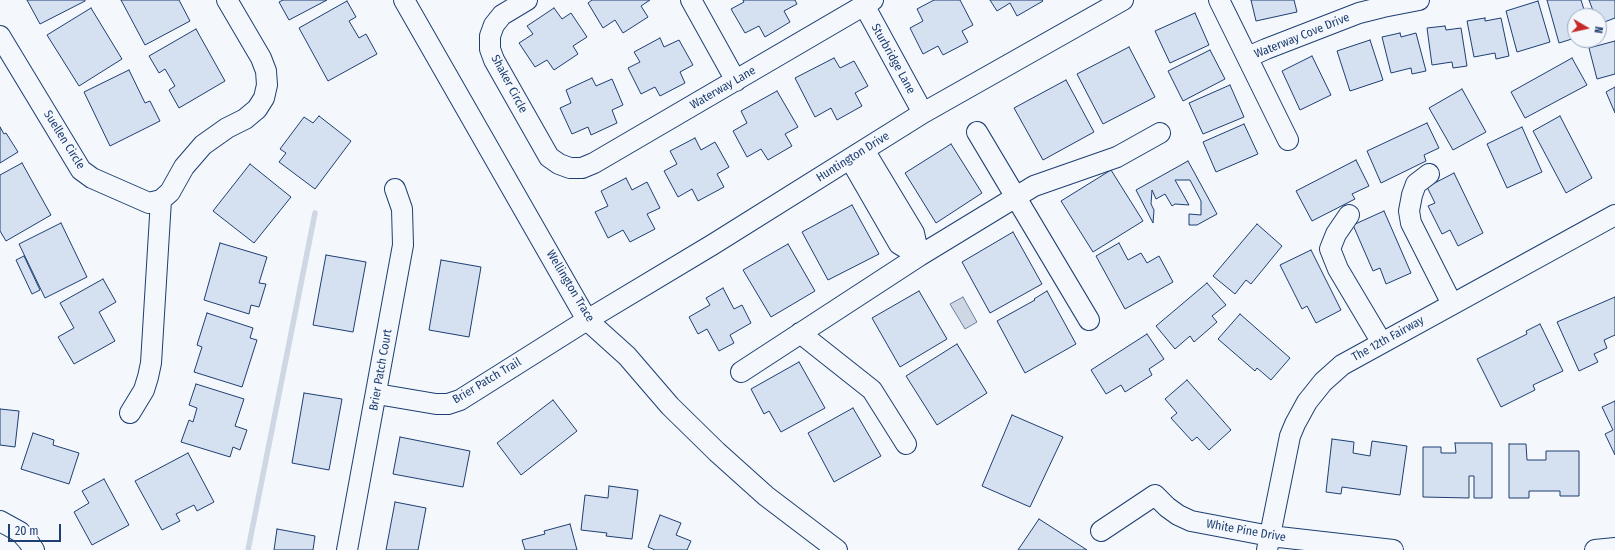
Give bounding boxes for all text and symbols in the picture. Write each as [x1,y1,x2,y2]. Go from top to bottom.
north arrow [1567,8,1607,48]
street label: Waterway Cove Drive [1252,10,1352,62]
street label: Sturbridge Lane [868,21,918,97]
text: N [1591,26,1605,34]
street label: Shaker Circle [488,52,530,116]
street label: Waterway Lane [688,63,758,113]
street label: Suellen Circle [40,108,88,172]
street label: Huntington Drive [814,129,892,185]
street label: Wellington Trace [543,248,597,324]
street label: The 12th Fairway [1350,313,1426,365]
street label: Brier Patch Court [367,328,395,412]
street label: Brier Patch Trail [450,355,524,407]
scale bar [10,516,63,542]
street label: White Pine Drive [1205,517,1287,545]
text: 20 m [15,524,39,538]

